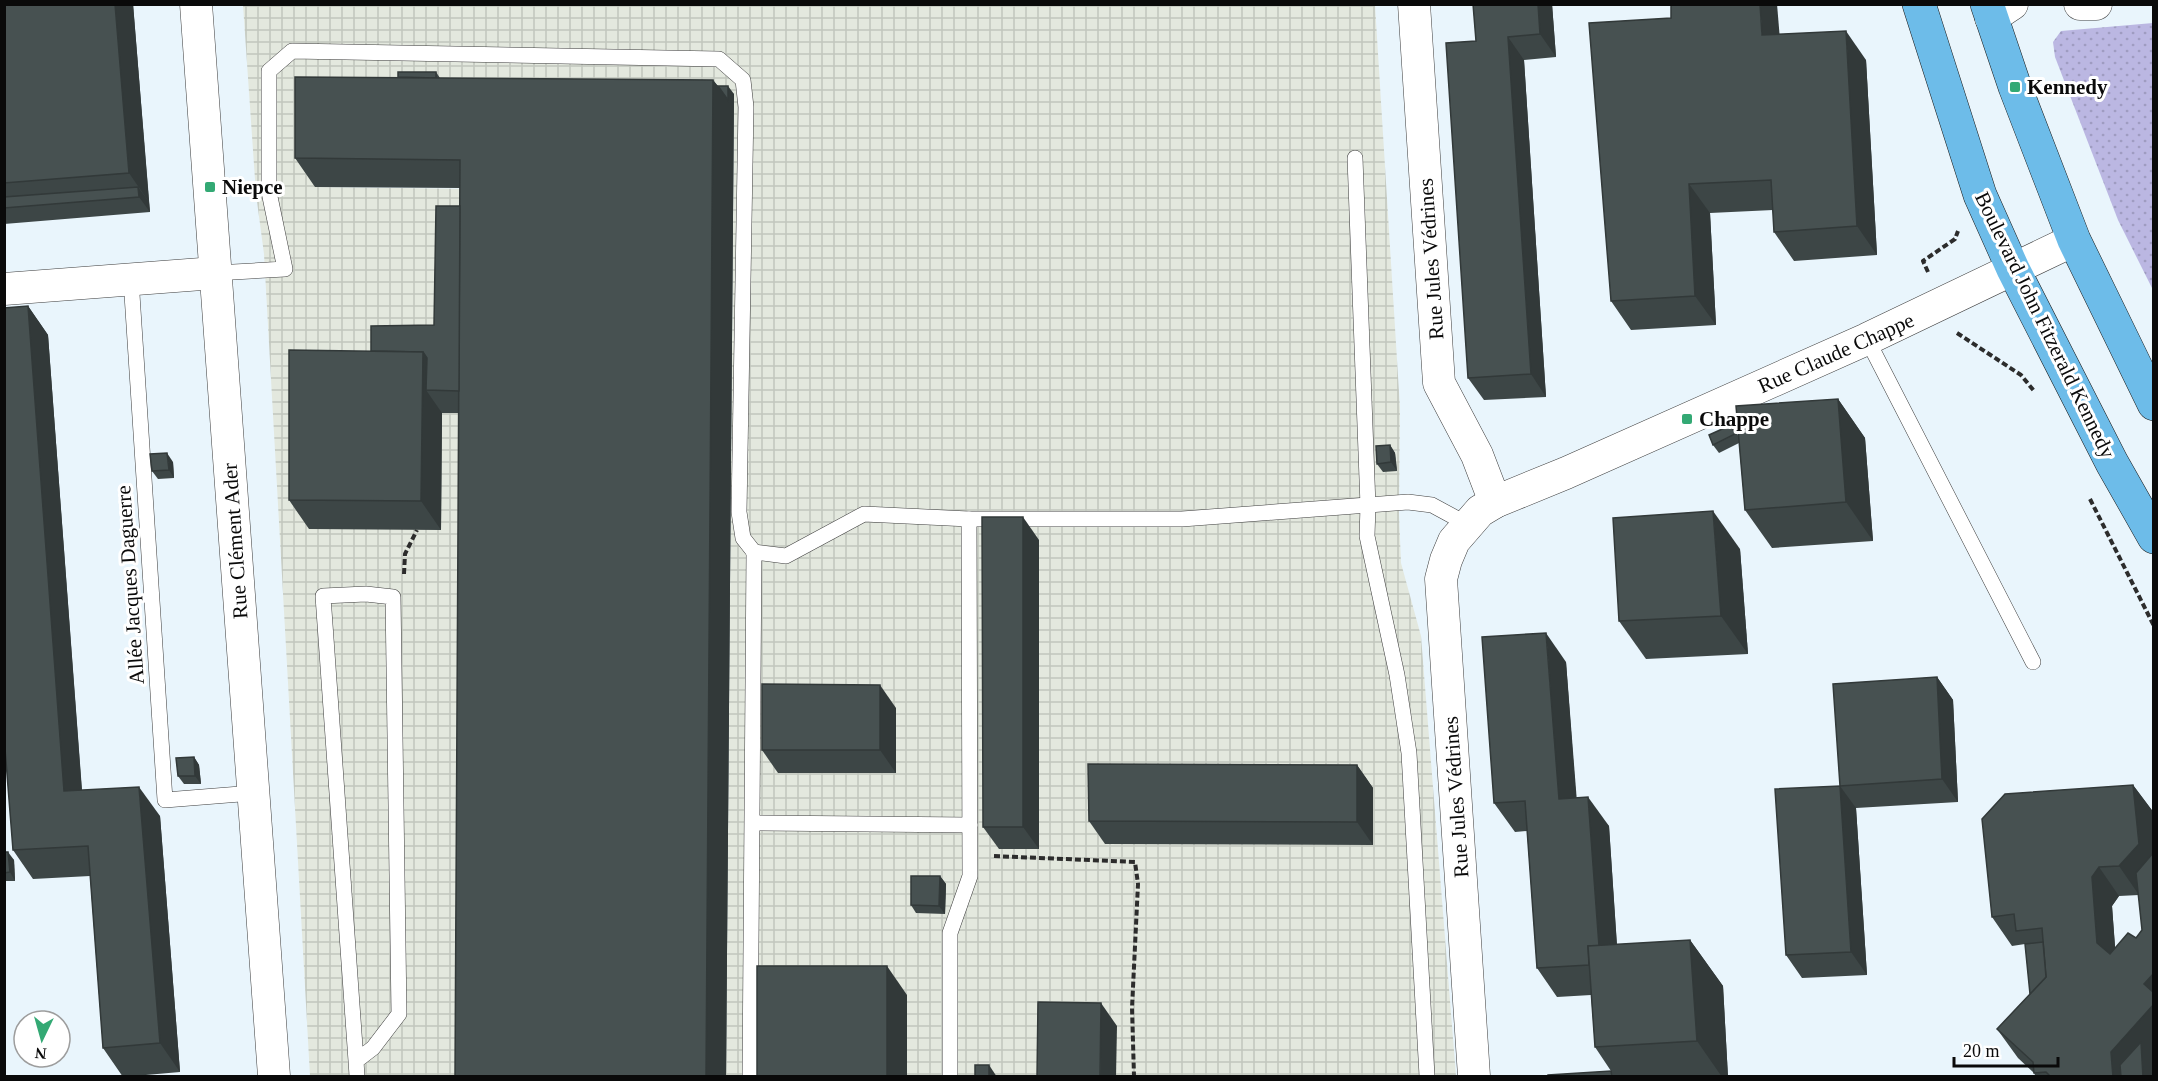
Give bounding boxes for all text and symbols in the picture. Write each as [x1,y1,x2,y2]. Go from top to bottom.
place label: Kennedy [2027,75,2108,99]
marker: Kennedy [2008,80,2022,94]
place label: Niepce [222,175,283,199]
street label: Rue Jules Védrines [1413,177,1449,341]
marker: Niepce [203,180,217,194]
street label: Boulevard John Fitzerald Kennedy [1970,188,2120,463]
street label: Rue Claude Chappe [1754,308,1918,398]
place label: Chappe [1699,407,1769,431]
marker: Chappe [1680,412,1694,426]
street label: Rue Clément Ader [218,462,252,620]
street label: Allée Jacques Daguerre [111,485,149,685]
street label: Rue Jules Védrines [1438,715,1474,879]
north arrow [12,1009,72,1069]
scale bar [1954,1030,2058,1068]
text: 20 m [1963,1041,2000,1061]
text: N [34,1044,47,1062]

